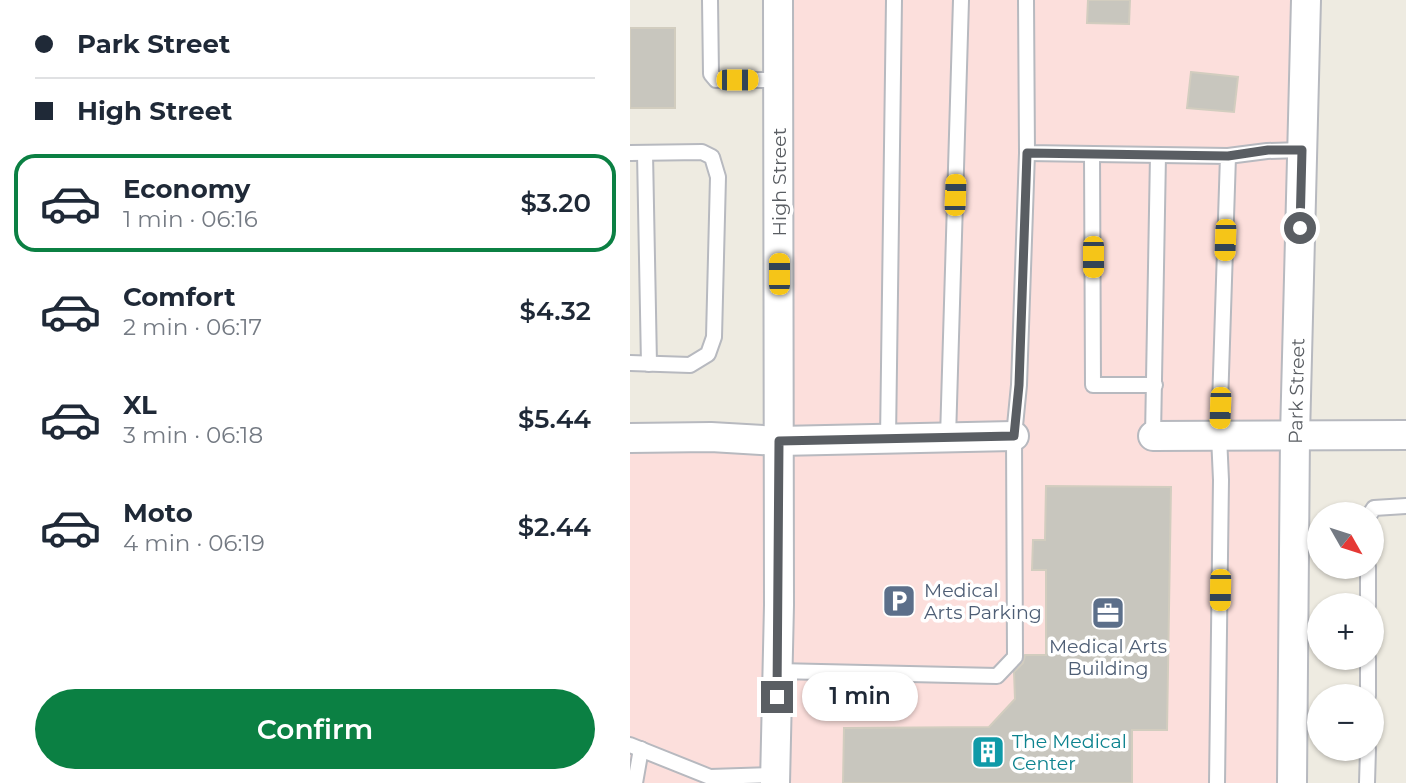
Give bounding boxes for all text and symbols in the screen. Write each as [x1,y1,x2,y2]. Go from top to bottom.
text: Park Street [77,28,230,60]
car [717,70,759,91]
text: High Street [77,95,232,127]
street label: High Street [768,127,791,236]
icon: car [39,172,102,235]
text: Economy [123,173,250,205]
car [944,174,967,216]
text: $3.20 [520,187,591,219]
text: 1 min · 06:16 [123,205,258,233]
route start [1284,212,1316,244]
car [1214,219,1237,261]
car [1083,236,1104,278]
car [769,253,790,295]
icon: car [39,280,102,343]
text: Comfort [123,281,235,313]
text: $4.32 [519,295,591,327]
text: 2 min · 06:17 [123,313,262,341]
street label: Park Street [1284,338,1309,444]
car [1209,387,1232,429]
icon: car [39,388,102,451]
text: XL [123,389,157,421]
text: $5.44 [518,403,591,435]
text: 3 min · 06:18 [123,421,263,449]
icon: car [39,496,102,559]
text: Moto [123,497,193,529]
north arrow [1307,502,1384,579]
map controls [1307,502,1384,761]
text: $2.44 [518,511,591,543]
text: 4 min · 06:19 [123,529,265,557]
car [1210,569,1231,611]
place label: Medical Arts Parking [924,579,1042,624]
parking icon: Medical Arts Parking [880,582,918,620]
button: + [1307,593,1384,670]
office icon: Medical Arts Building [1089,594,1127,632]
place label: Medical Arts Building [1049,635,1167,680]
callout: 1 min [802,672,917,722]
route end [761,681,793,713]
text: 1 min [829,682,891,710]
button: − [1307,684,1384,761]
button: Confirm [35,689,595,769]
place label: The Medical Center [1012,730,1127,775]
building icon: The Medical Center [969,733,1007,771]

